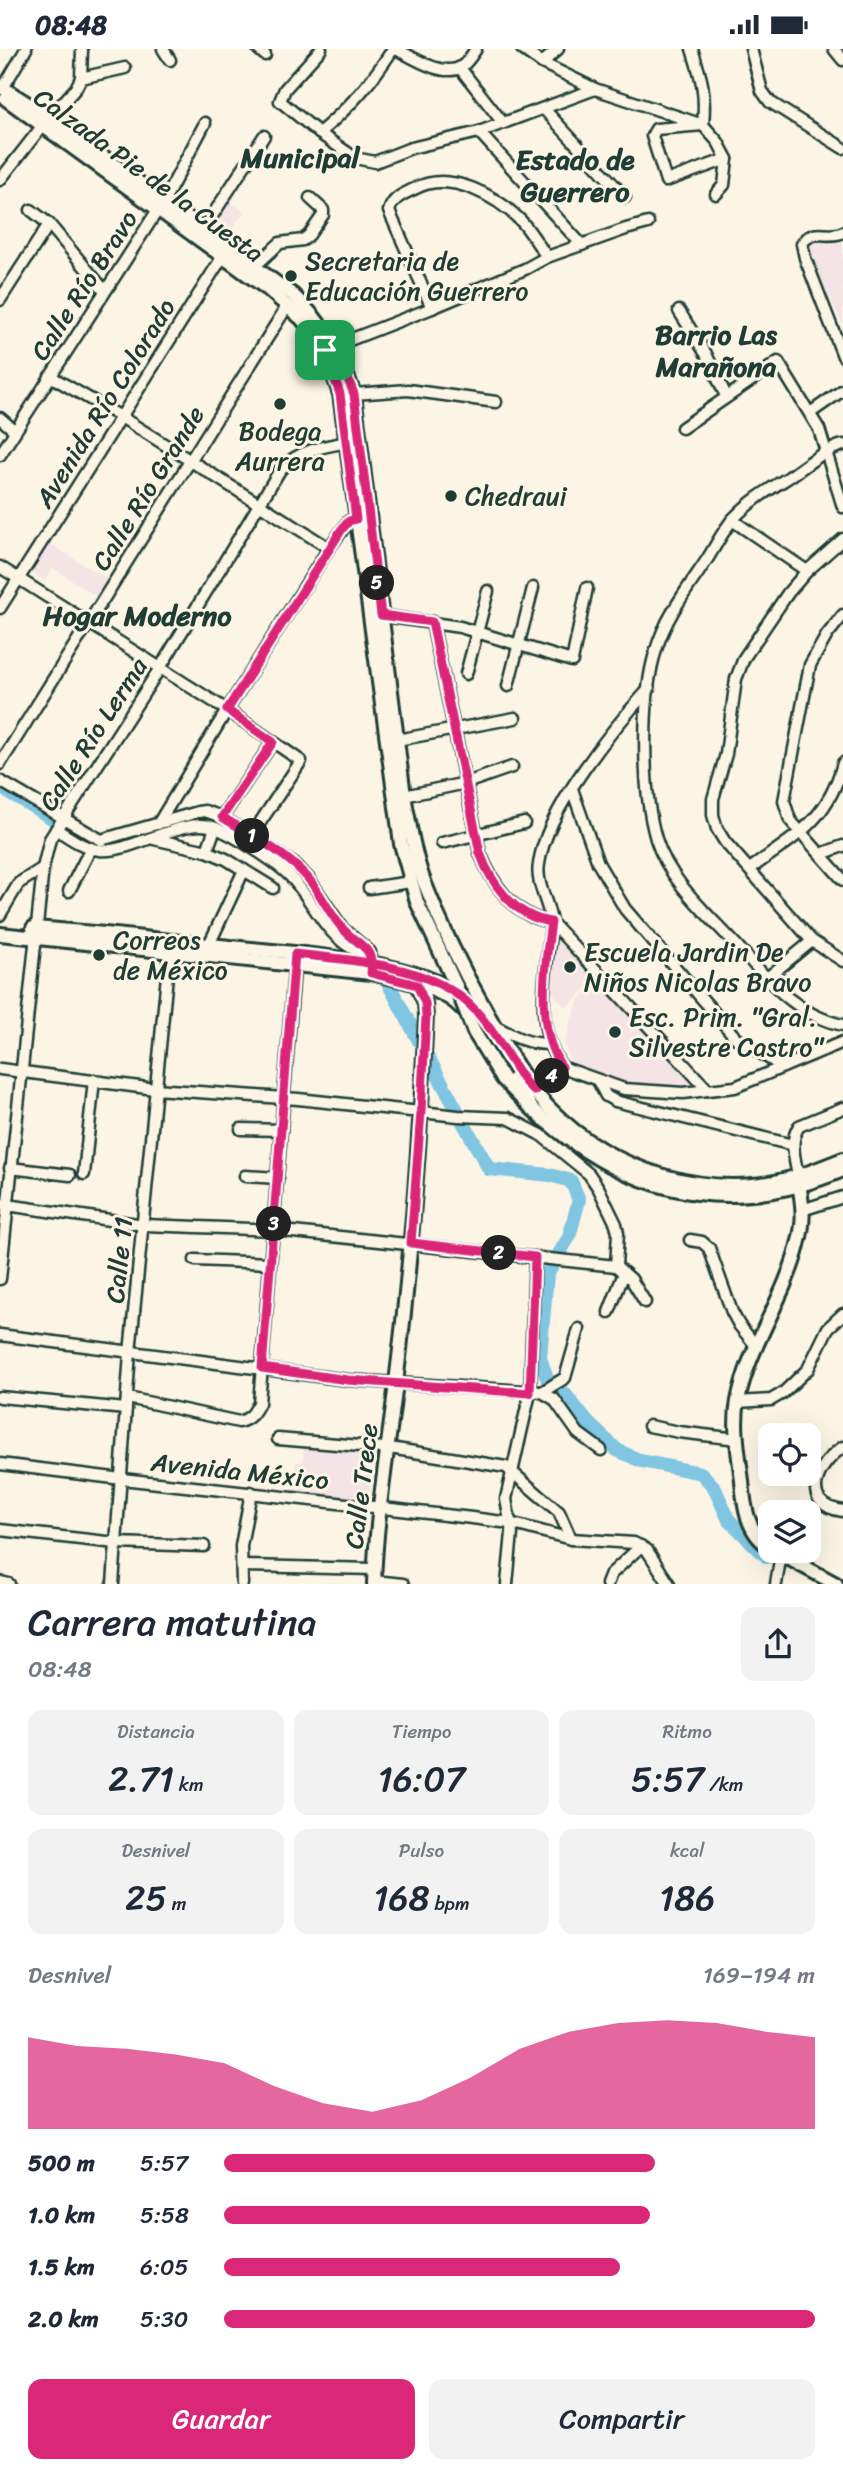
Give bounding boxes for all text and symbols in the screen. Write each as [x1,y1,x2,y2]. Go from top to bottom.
text: 08:48 [35,2,107,48]
street label: Calzada Pie de la Cuesta [24,75,274,275]
district label: Municipal [239,133,361,182]
district label: Estado de Guerrero [515,135,635,216]
street label: Calle Río Bravo [18,200,150,370]
place label: Secretaria de Educación Guerrero [305,238,528,314]
marker: Secretaria de Educación Guerrero [283,268,299,284]
street label: Avenida Río Colorado [21,289,188,518]
district label: Barrio Las Marañona [655,310,778,391]
pin [295,320,355,380]
icon: arrive [306,331,344,369]
street label: Calle Río Grande [79,396,217,580]
marker: Bodega Aurrera [272,396,288,412]
place label: Bodega Aurrera [234,408,325,484]
place label: Chedraui [465,473,568,519]
marker: Chedraui [443,488,459,504]
pin: 5 [360,565,394,601]
text: 5 [371,566,382,599]
district label: Hogar Moderno [43,591,232,640]
street label: Calle Río Lerma [26,647,161,820]
pin: 1 [234,819,270,853]
text: 1 [247,819,256,852]
place label: Correos de México [113,917,228,993]
place label: Escuela Jardin De Niños Nicolas Bravo [584,929,811,1005]
marker: Correos de México [91,947,107,963]
marker: Escuela Jardin De Niños Nicolas Bravo [562,959,578,975]
place label: Esc. Prim. "Gral. Silvestre Castro" [629,994,826,1070]
marker: Esc. Prim. "Gral. Silvestre Castro" [607,1024,623,1040]
pin: 4 [534,1059,570,1093]
text: 4 [546,1059,557,1092]
pin: 3 [256,1207,292,1241]
text: 3 [268,1207,279,1240]
street label: Calle 11 [92,1215,146,1305]
pin: 2 [482,1235,516,1271]
text: 2 [493,1236,504,1269]
street label: Calle Trece [330,1421,392,1551]
map controls [758,1423,821,1563]
button: locate [758,1423,821,1486]
street label: Avenida México [148,1439,331,1503]
button: layers [758,1500,821,1563]
text: Carrera matutina [28,1589,317,1656]
button: share [741,1607,815,1681]
text: 08:48 [28,1649,92,1690]
text: Distancia [117,1715,195,1748]
text: Tiempo [392,1715,451,1748]
text: Ritmo [663,1715,712,1748]
text: 2.71 [108,1748,174,1810]
text: 16:07 [378,1748,465,1810]
text: 5:57 [631,1748,704,1810]
text: km [174,1768,204,1801]
text: /km [704,1768,743,1801]
text: Desnivel [121,1834,190,1867]
text: Pulso [399,1834,444,1867]
text: kcal [670,1834,704,1867]
text: 25 [125,1867,167,1929]
text: 168 [373,1867,430,1929]
text: 186 [659,1867,715,1929]
text: m [167,1887,186,1920]
text: bpm [430,1887,470,1920]
text: Desnivel [28,1955,111,1996]
text: 169–194 m [703,1955,815,1996]
text: 500 m [28,2143,95,2184]
text: 5:57 [140,2143,188,2184]
text: 1.0 km [28,2195,95,2236]
text: 5:58 [140,2195,189,2236]
text: 1.5 km [28,2247,95,2288]
text: 6:05 [140,2247,189,2288]
text: 2.0 km [28,2299,99,2340]
text: 5:30 [140,2299,188,2340]
button: Guardar [28,2379,415,2459]
button: Compartir [429,2379,815,2459]

